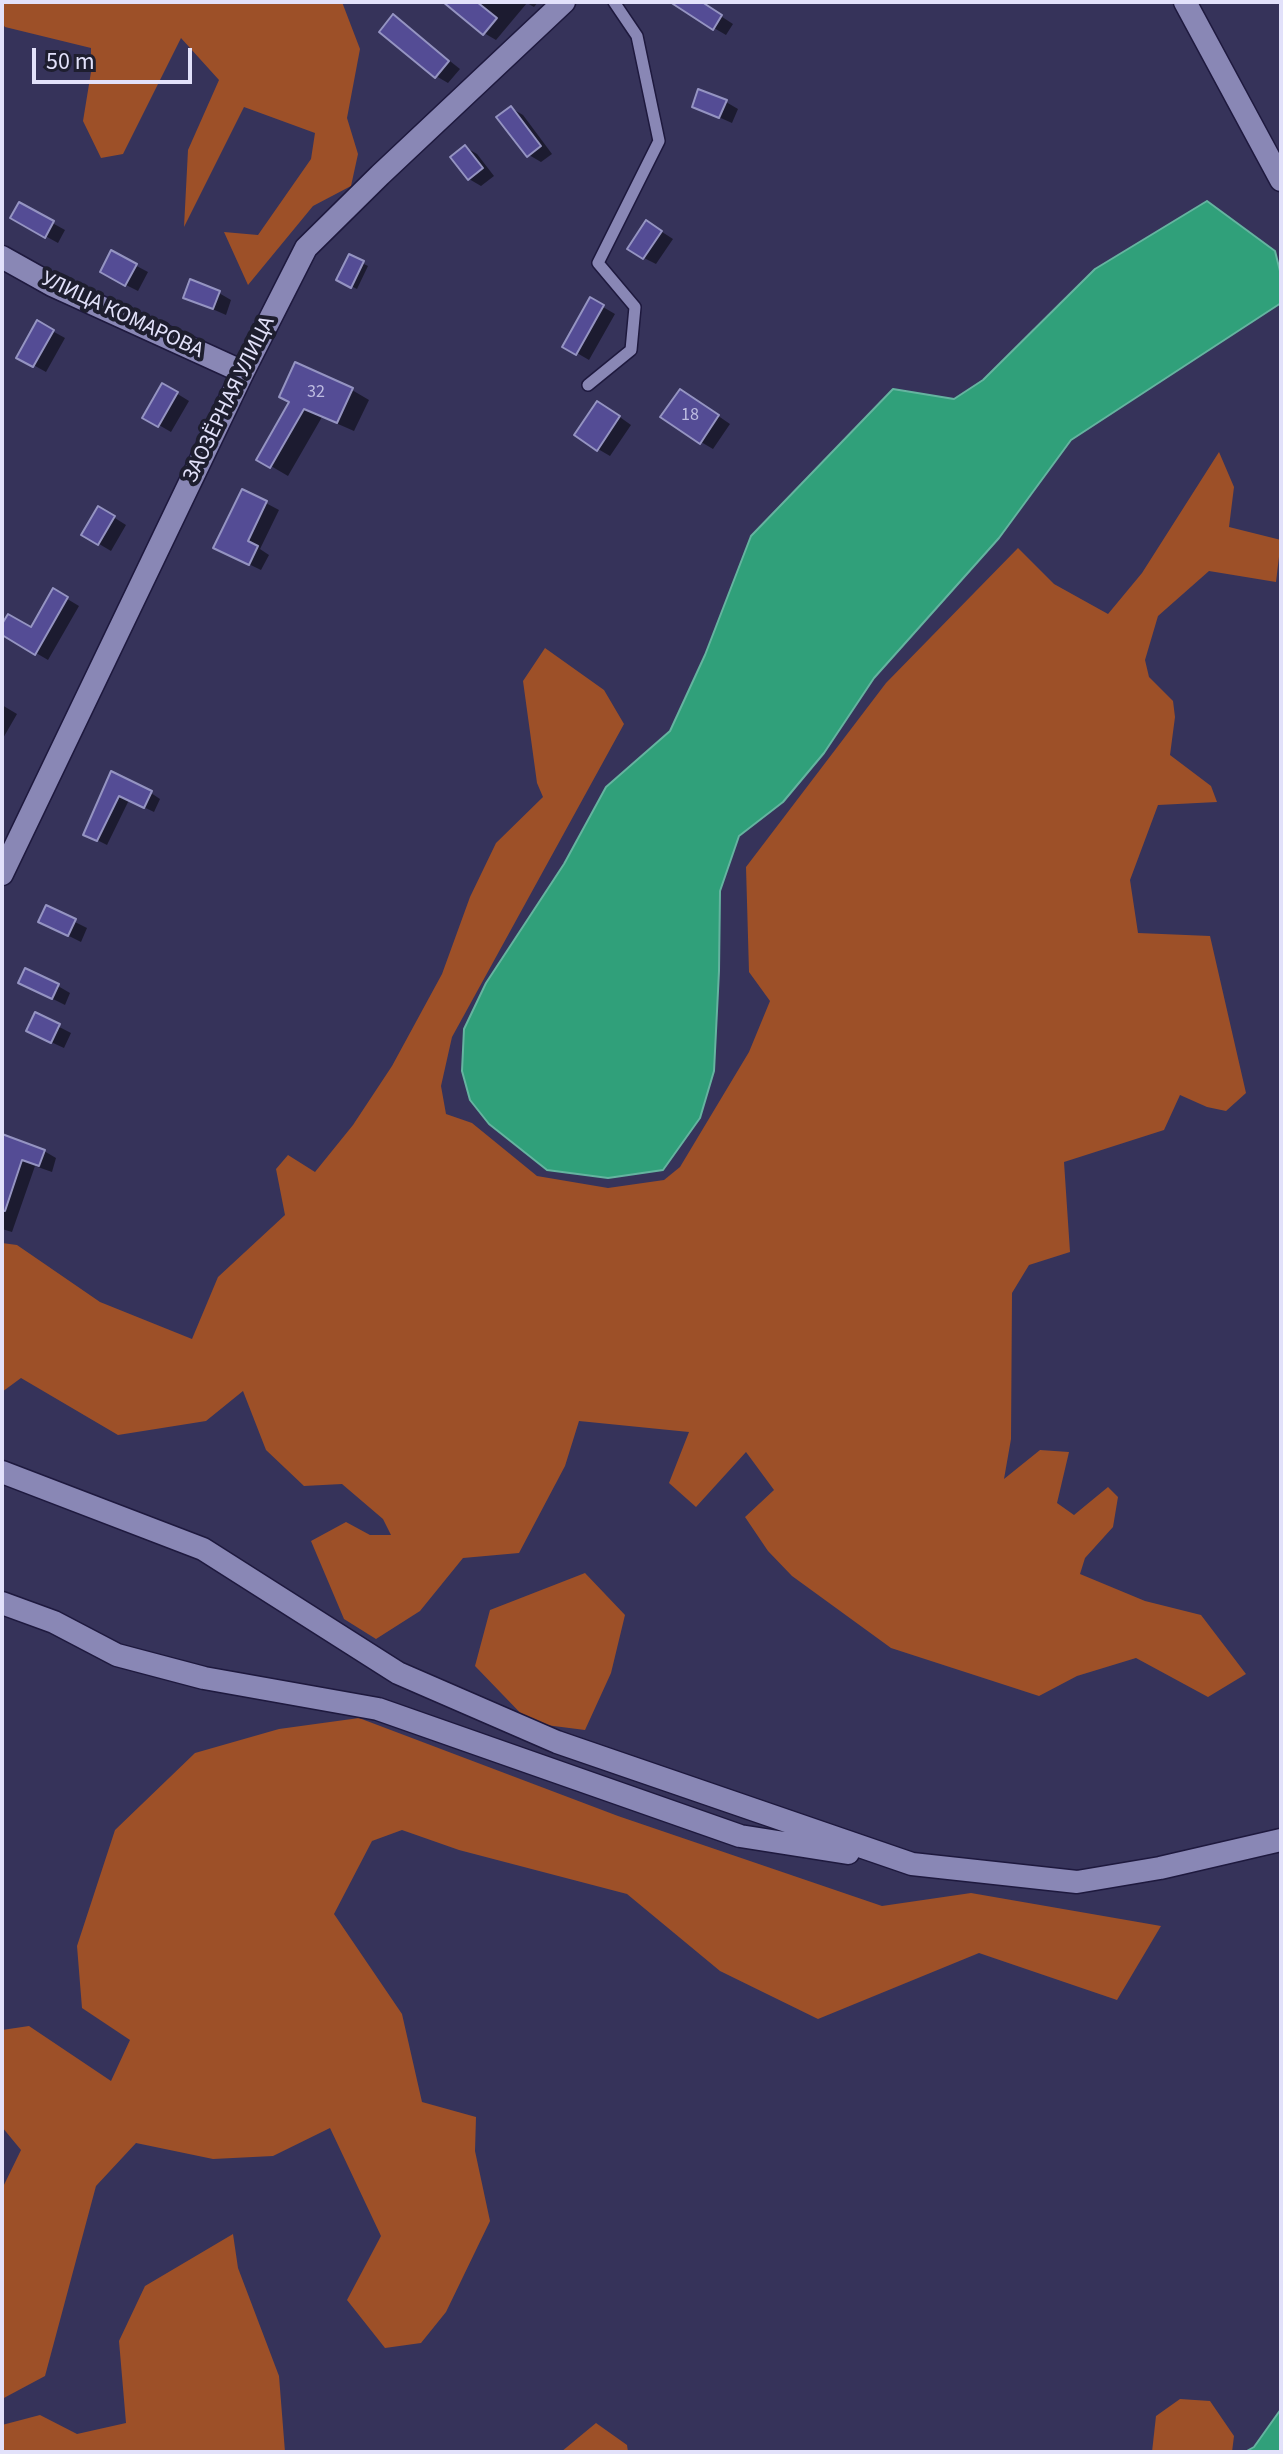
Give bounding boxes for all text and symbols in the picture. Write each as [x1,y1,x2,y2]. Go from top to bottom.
scale bar [36,32,196,82]
text: 50 m [46,44,95,79]
street label: УЛИЦА КОМАРОВА [37,267,207,365]
street label: ЗАОЗЁРНАЯ УЛИЦА [178,313,282,487]
house number: 32 [307,382,325,404]
house number: 18 [681,405,699,427]

